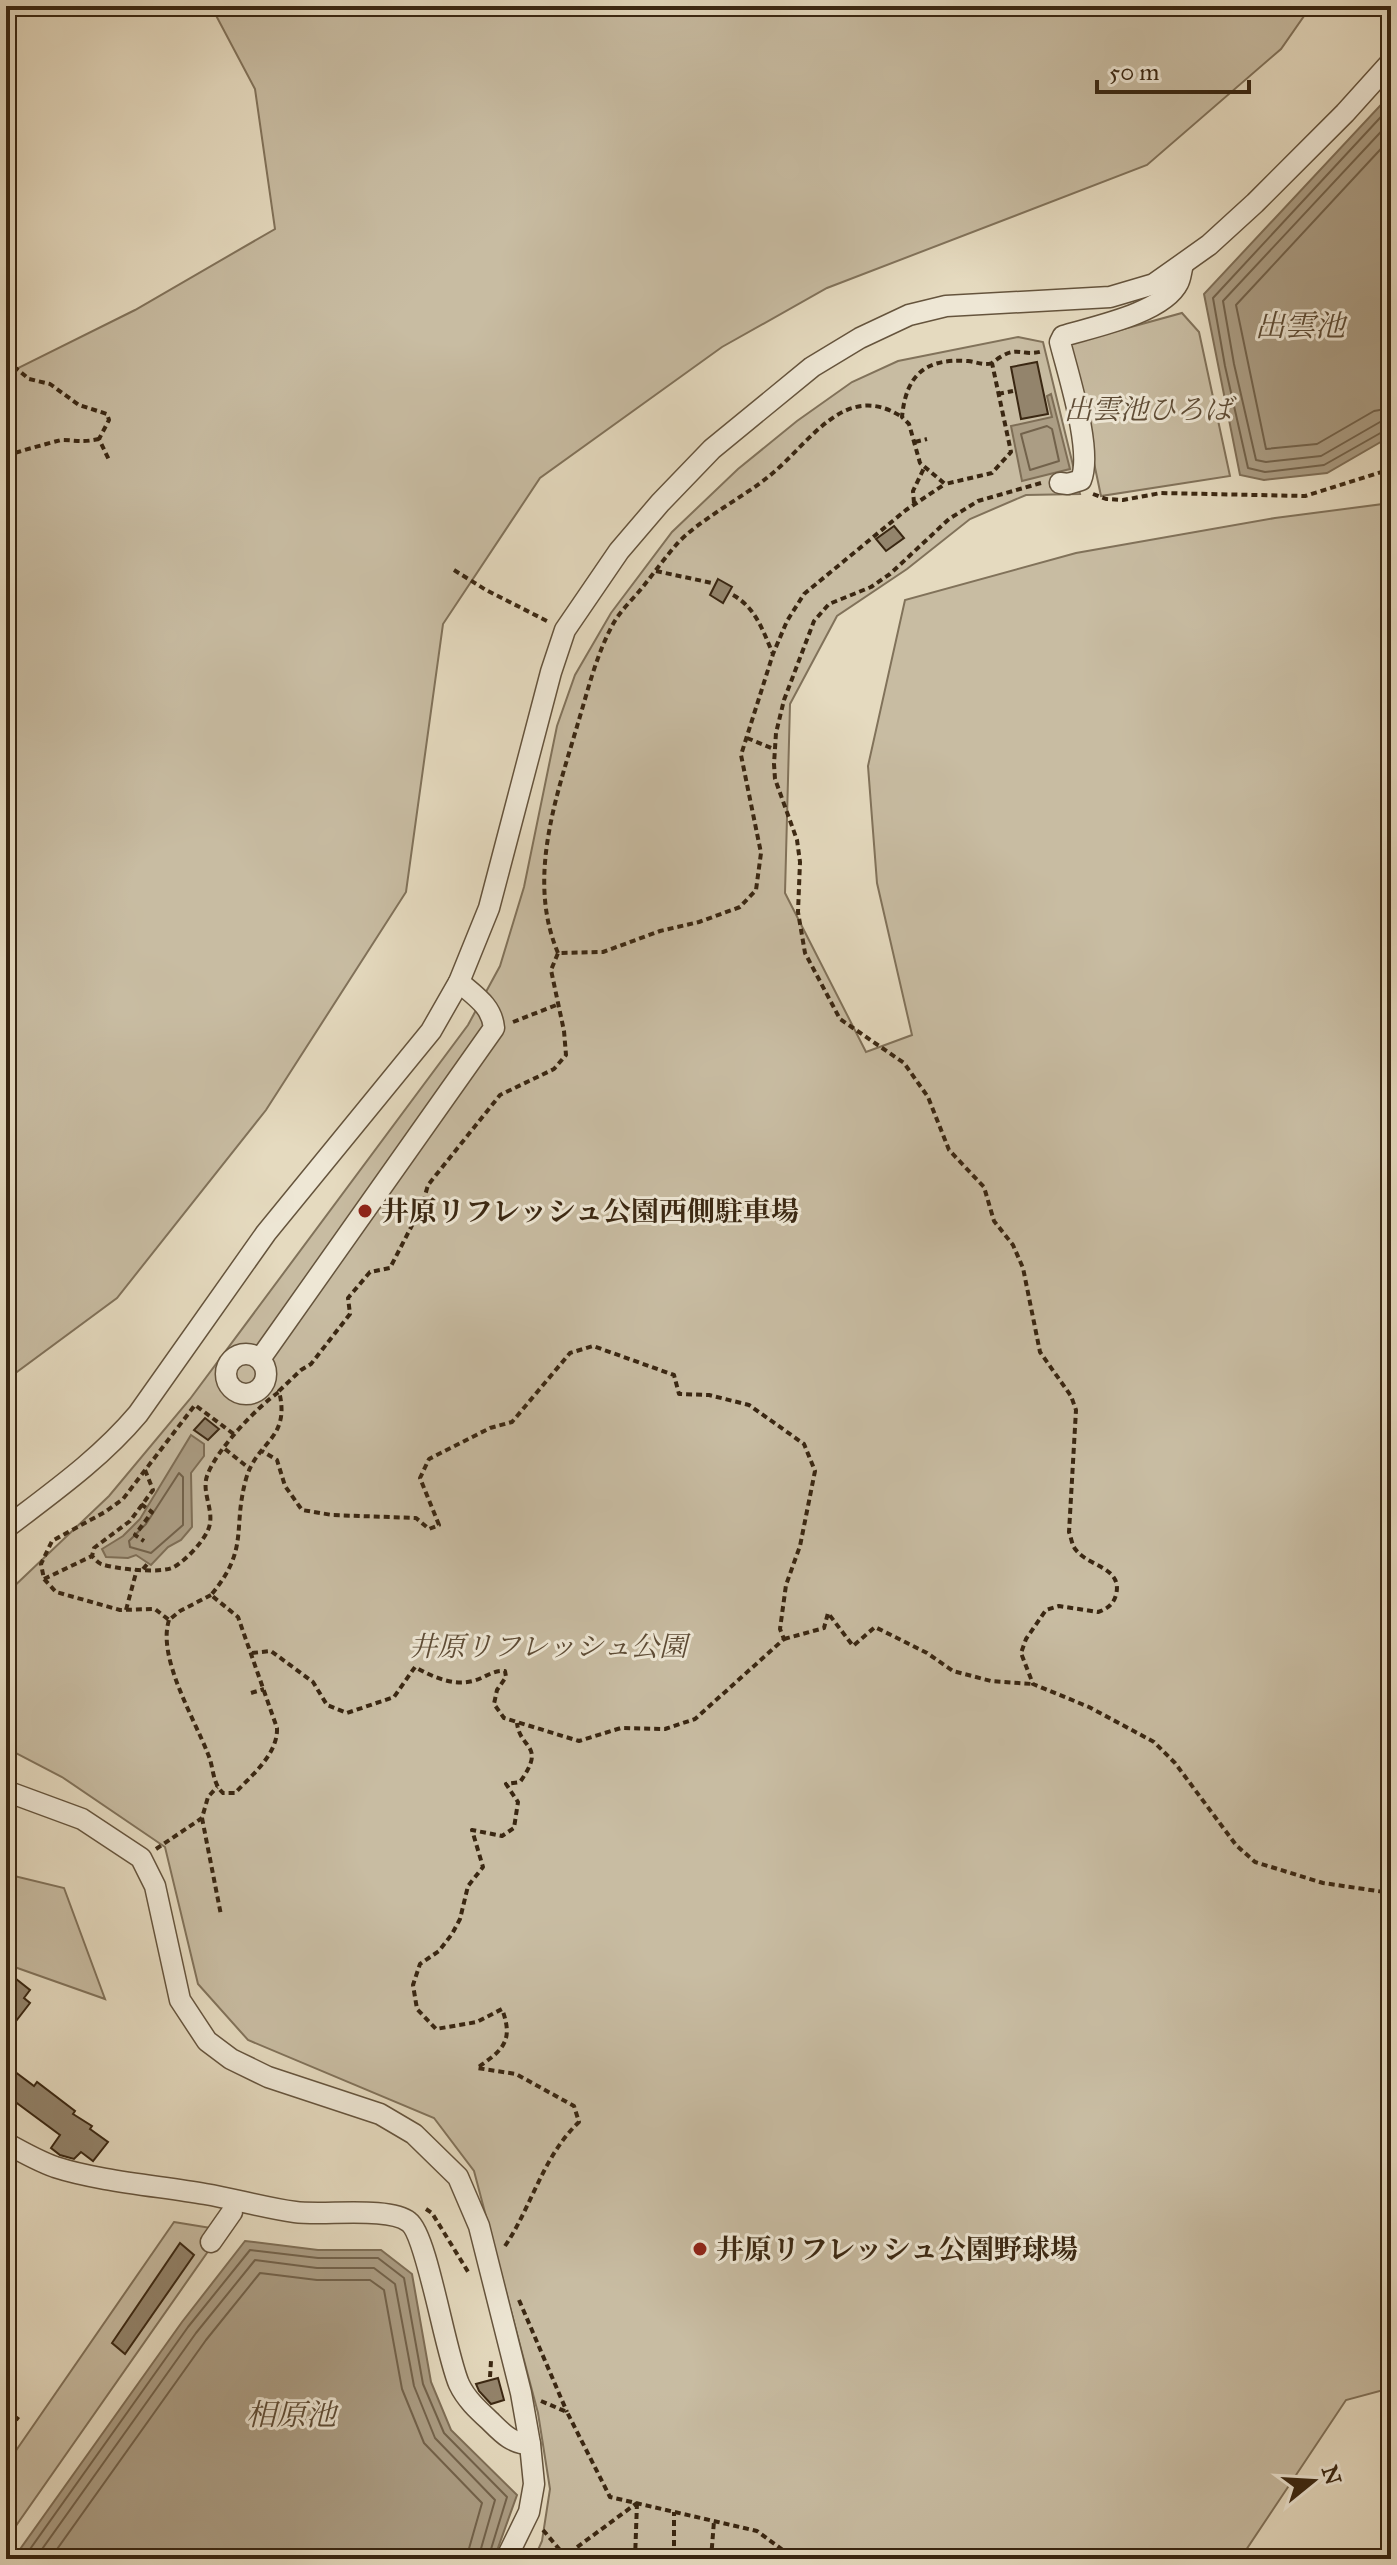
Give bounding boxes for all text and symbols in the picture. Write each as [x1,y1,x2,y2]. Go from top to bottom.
scale bar [1097,44,1249,94]
text: 50 m [1109,57,1159,87]
water label: 出雲池 [1255,308,1348,344]
park label: 出雲池ひろば [1064,392,1237,427]
place label: 井原リフレッシュ公園西側駐車場 [381,1194,799,1229]
marker: 井原リフレッシュ公園西側駐車場 [356,1202,374,1220]
park label: 井原リフレッシュ公園 [409,1629,691,1664]
place label: 井原リフレッシュ公園野球場 [716,2232,1078,2267]
marker: 井原リフレッシュ公園野球場 [691,2240,709,2258]
water label: 相原池 [246,2397,339,2433]
north arrow [1273,2441,1353,2521]
text: N [1316,2462,1347,2488]

